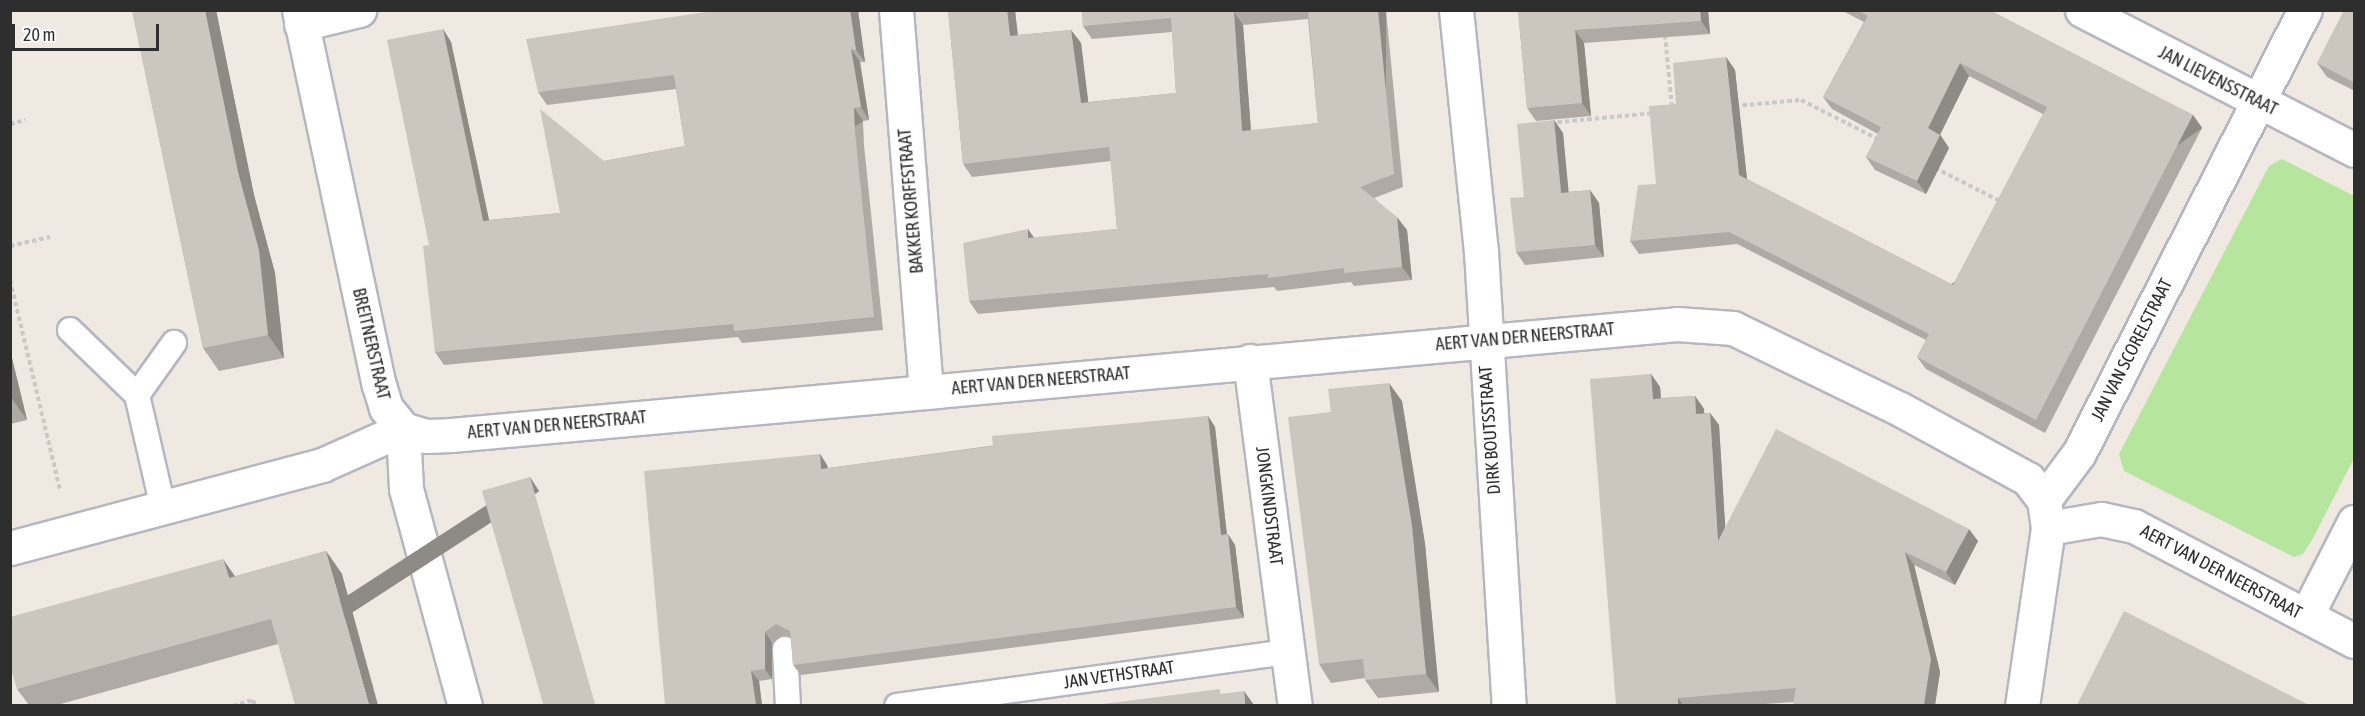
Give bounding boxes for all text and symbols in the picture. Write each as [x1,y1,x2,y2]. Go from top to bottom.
scale bar [15,12,162,50]
text: 20 m [23,24,55,45]
street label: JAN LIEVENSSTRAAT [2155,42,2281,120]
street label: BAKKER KORFFSTRAAT [894,127,928,275]
street label: JAN VAN SCORELSTRAAT [2087,275,2177,425]
street label: BREITNERSTRAAT [348,286,394,402]
street label: AERT VAN DER NEERSTRAAT [1435,318,1615,356]
street label: AERT VAN DER NEERSTRAAT [951,362,1131,400]
street label: DIRK BOUTSSTRAAT [1475,365,1505,495]
street label: AERT VAN DER NEERSTRAAT [467,406,647,444]
street label: JONGKINDSTRAAT [1251,445,1287,567]
street label: AERT VAN DER NEERSTRAAT [2137,520,2305,624]
street label: JAN VETHSTRAAT [1062,657,1176,693]

